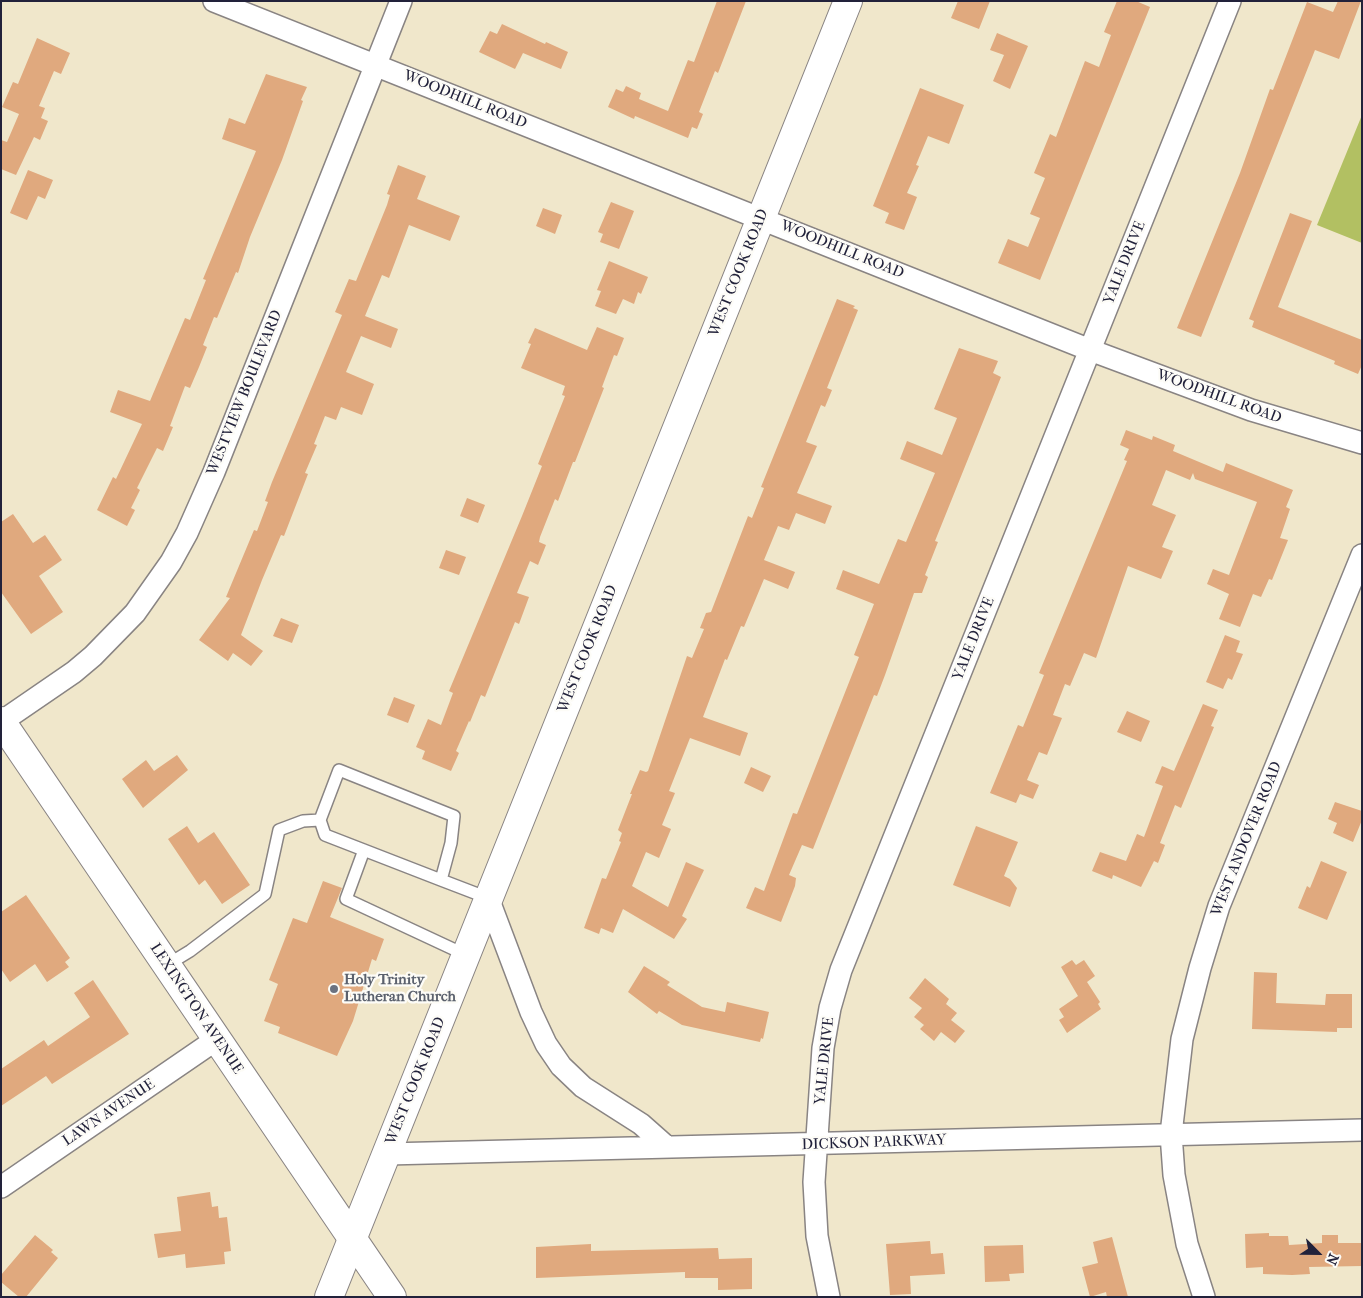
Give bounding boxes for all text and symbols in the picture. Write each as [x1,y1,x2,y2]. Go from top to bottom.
street label: WOODHILL ROAD [401,67,529,133]
street label: WEST COOK ROAD [705,207,773,339]
street label: WOODHILL ROAD [778,217,906,283]
street label: YALE DRIVE [1100,219,1150,307]
street label: WESTVIEW BOULEVARD [204,308,286,478]
street label: WOODHILL ROAD [1154,366,1284,428]
street label: WEST COOK ROAD [554,583,622,715]
street label: YALE DRIVE [949,595,999,683]
street label: WEST ANDOVER ROAD [1208,759,1286,919]
street label: LEXINGTON AVENUE [146,940,246,1078]
place label: Holy Trinity Lutheran Church [344,971,456,1006]
marker: Holy Trinity Lutheran Church [328,983,340,995]
street label: WEST COOK ROAD [382,1015,450,1147]
street label: YALE DRIVE [811,1016,839,1106]
street label: LAWN AVENUE [59,1076,159,1150]
street label: DICKSON PARKWAY [801,1131,947,1155]
north arrow [1293,1228,1343,1278]
text: N [1322,1251,1342,1267]

